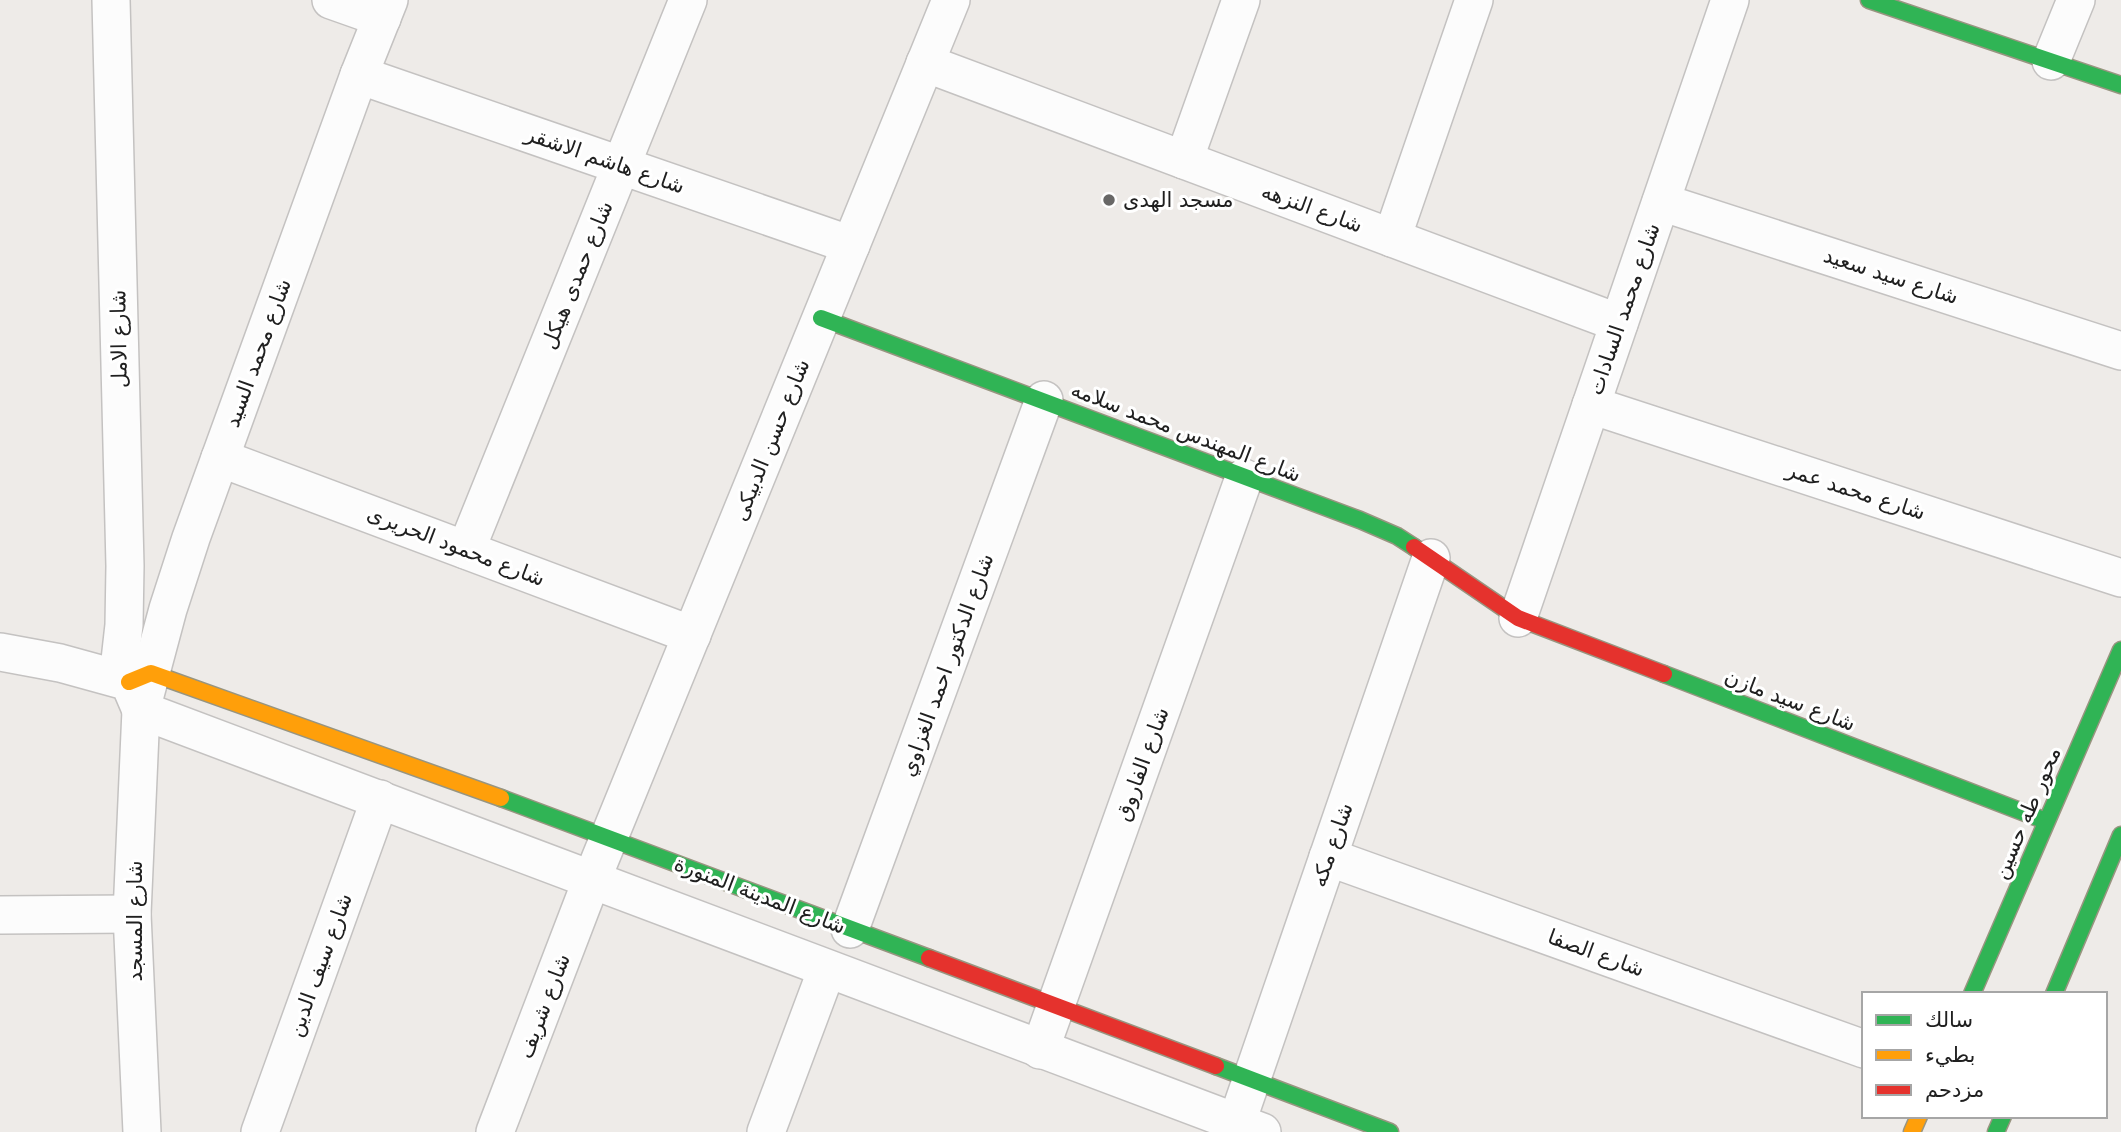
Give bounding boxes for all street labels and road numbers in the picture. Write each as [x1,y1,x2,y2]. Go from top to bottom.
street label: شارع هاشم الاشقر [521,121,688,199]
street label: شارع النزهه [1258,179,1366,237]
street label: شارع حمدى هيكل [536,197,618,353]
street label: شارع محمد السادات [1583,220,1665,398]
street label: شارع سيد سعيد [1821,243,1961,309]
street label: شارع محمد السيد [220,275,296,431]
street label: شارع الامل [106,290,132,388]
street label: شارع حسن الدبيكى [728,356,814,524]
street label: شارع المهندس محمد سلامه [1068,377,1304,487]
street label: شارع محمد عمر [1783,457,1928,525]
street label: شارع محمود الحريرى [364,501,548,591]
street label: شارع الدكتور احمد الغزاوي [895,550,999,780]
street label: شارع سيد مازن [1721,664,1859,736]
street label: شارع الفاروق [1110,704,1174,824]
street label: محور طه حسين [1988,743,2066,883]
street label: شارع مكه [1306,800,1358,890]
street label: شارع المدينة المنورة [671,851,849,939]
street label: شارع المسجد [123,860,147,982]
street label: شارع سيف الدين [283,890,357,1040]
street label: شارع الصفا [1545,924,1647,982]
street label: شارع شريف [513,950,575,1062]

